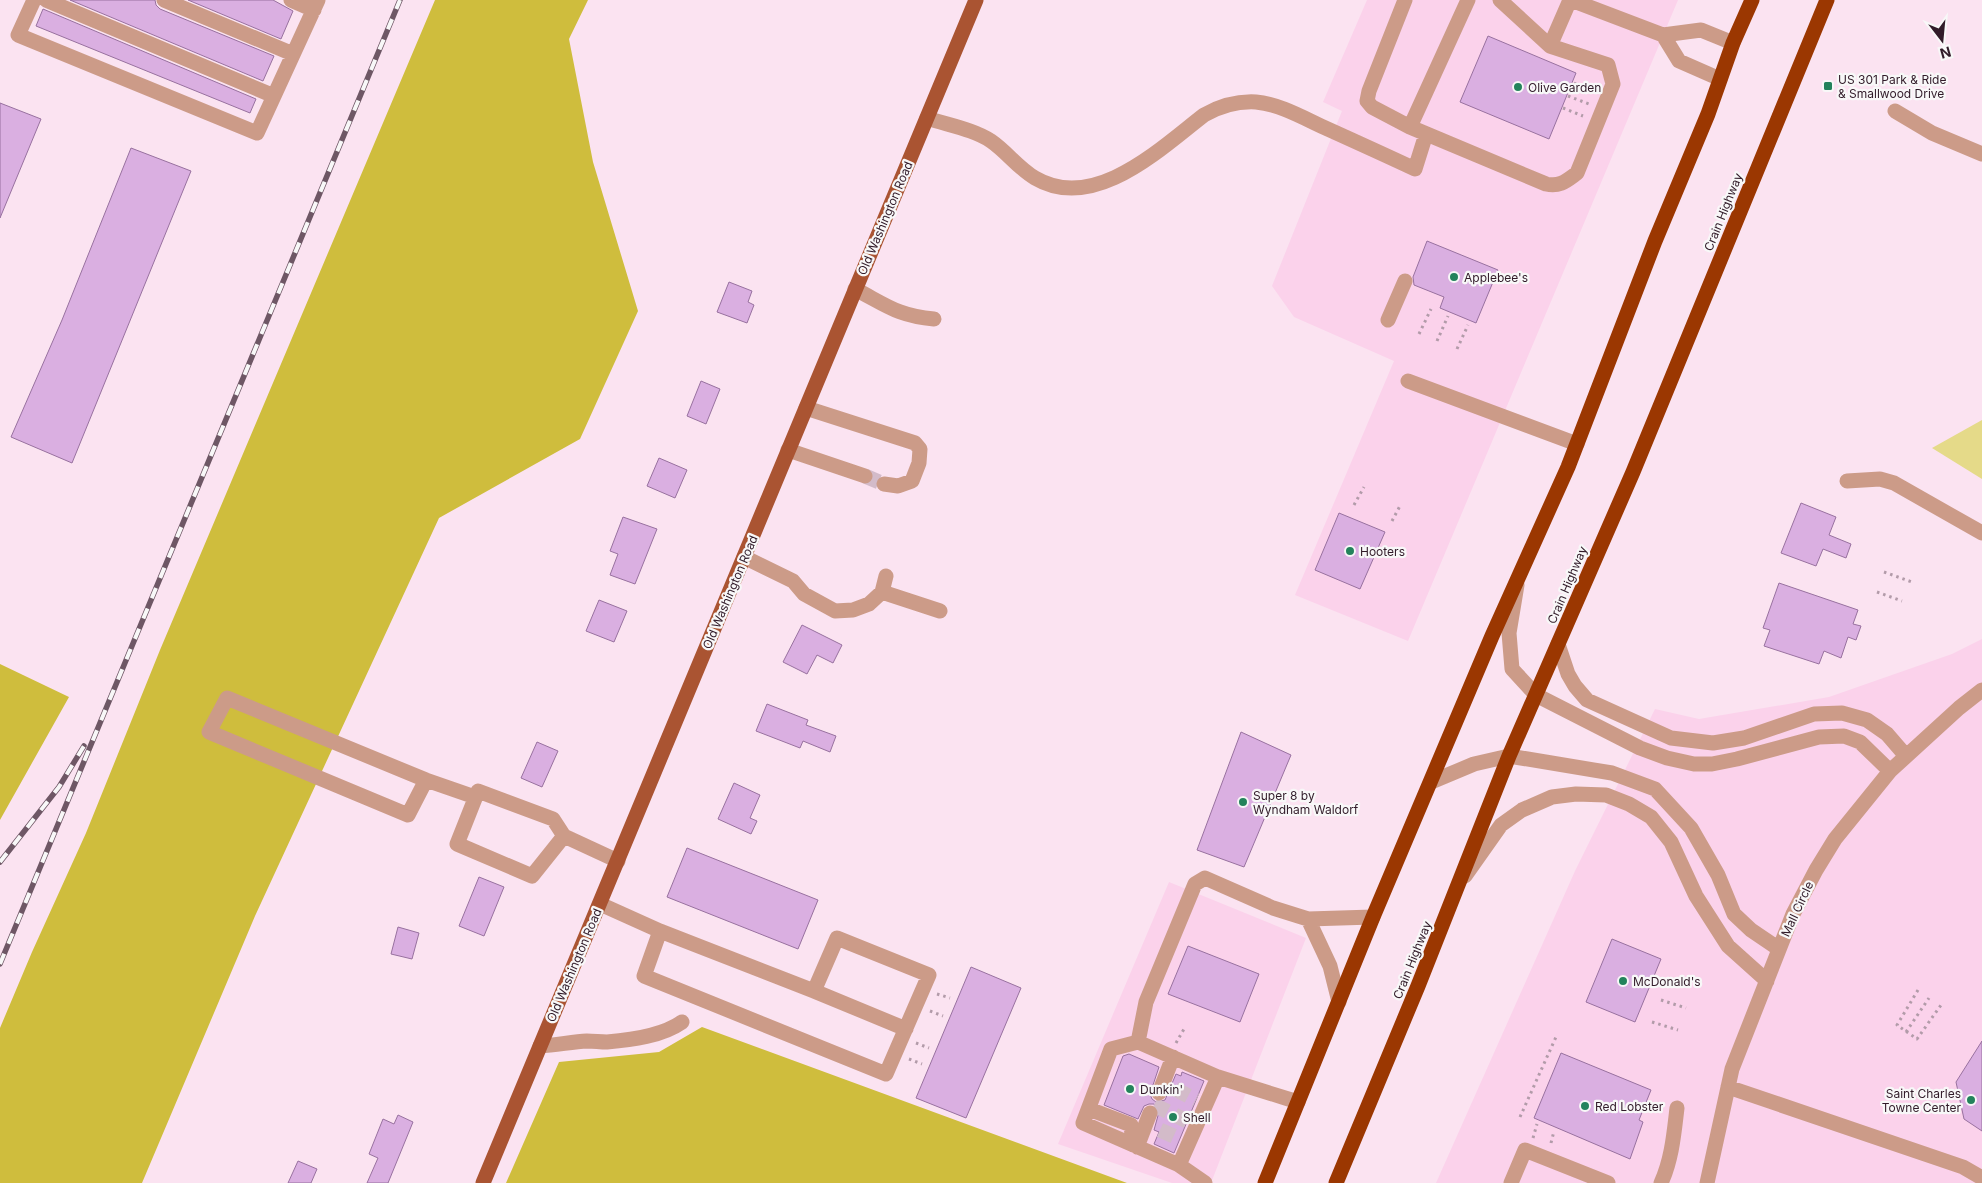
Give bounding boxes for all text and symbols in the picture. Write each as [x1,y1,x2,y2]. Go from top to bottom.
north arrow [1917,15,1967,65]
text: N [1938,43,1953,63]
place label: US 301 Park & Ride & Smallwood Drive [1838,72,1946,101]
place label: Olive Garden [1528,80,1601,95]
marker: US 301 Park & Ride & Smallwood Drive [1822,80,1834,92]
marker: Olive Garden [1512,81,1524,93]
street label: Old Washington Road [854,159,916,277]
street label: Crain Highway [1701,171,1746,253]
place label: Applebee's [1464,270,1528,285]
marker: Applebee's [1448,271,1460,283]
street label: Old Washington Road [699,533,761,651]
place label: Hooters [1360,544,1405,559]
street label: Crain Highway [1544,544,1590,626]
marker: Hooters [1344,545,1356,557]
place label: Super 8 by Wyndham Waldorf [1253,788,1359,817]
marker: Super 8 by Wyndham Waldorf [1237,796,1249,808]
street label: Mall Circle [1778,879,1816,939]
street label: Old Washington Road [543,906,605,1024]
street label: Crain Highway [1390,919,1435,1001]
place label: McDonald's [1633,974,1701,989]
marker: McDonald's [1617,975,1629,987]
place label: Dunkin' [1140,1082,1183,1097]
marker: Dunkin' [1124,1083,1136,1095]
place label: Saint Charles Towne Center [1882,1086,1961,1115]
marker: Saint Charles Towne Center [1965,1094,1977,1106]
place label: Red Lobster [1595,1099,1664,1114]
marker: Red Lobster [1579,1100,1591,1112]
place label: Shell [1183,1110,1211,1125]
marker: Shell [1167,1111,1179,1123]

